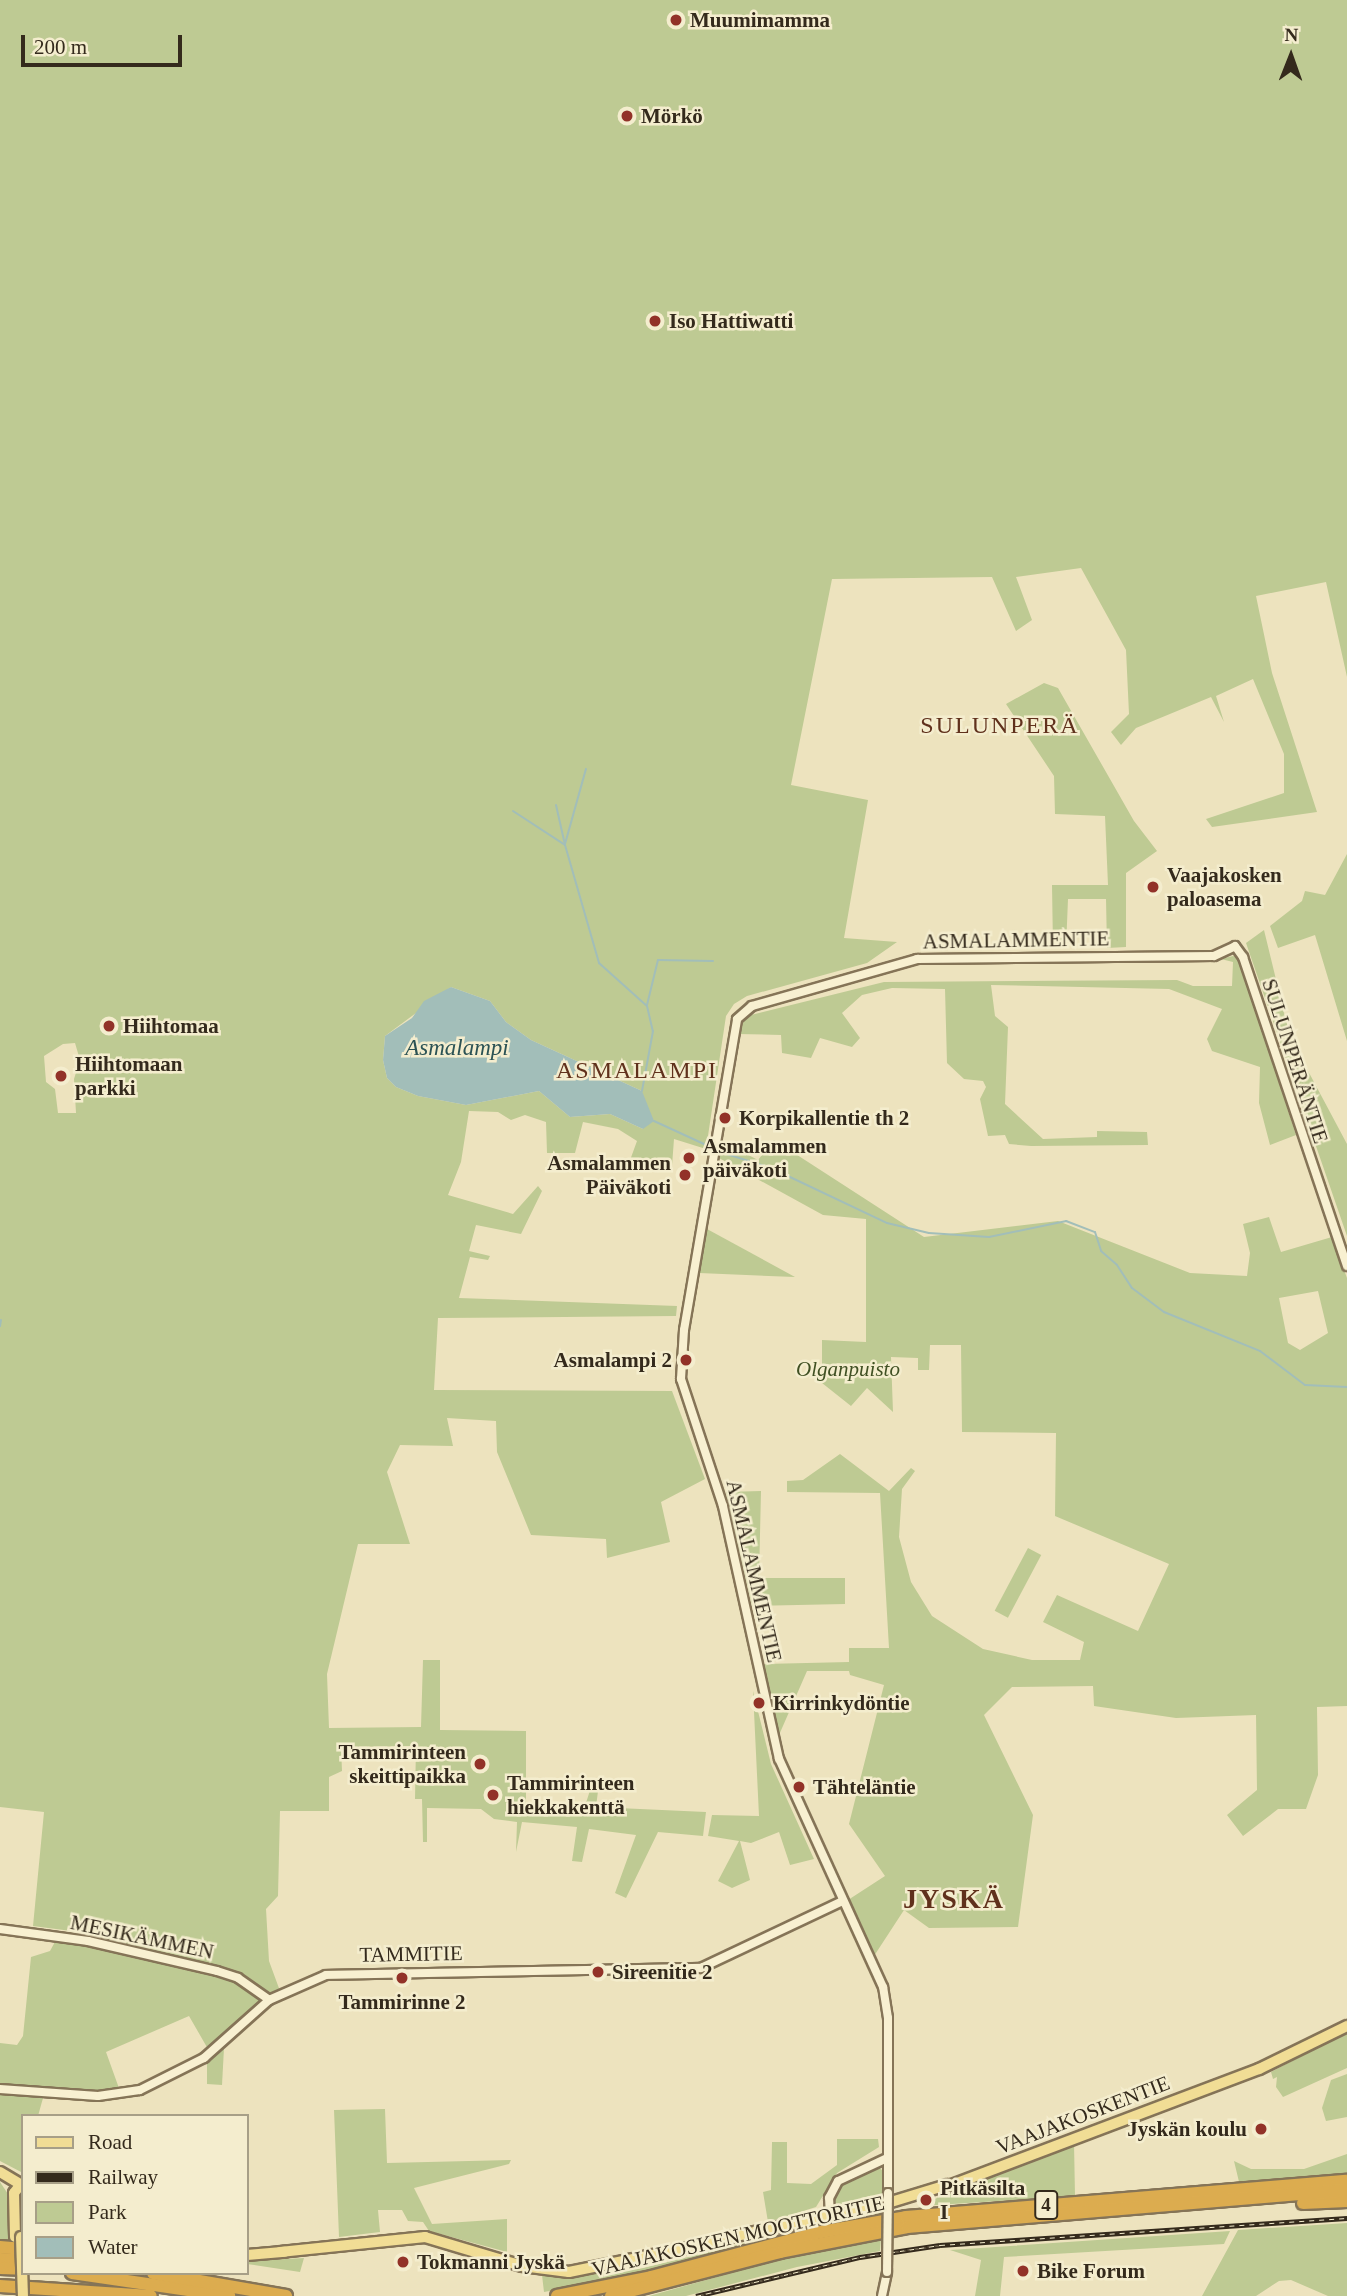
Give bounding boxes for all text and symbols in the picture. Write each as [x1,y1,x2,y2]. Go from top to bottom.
place label: Muumimamma [690,7,830,33]
marker: Muumimamma [668,12,684,28]
scale bar [24,21,186,65]
north arrow [1256,21,1326,91]
text: N [1284,24,1298,45]
text: 200 m [34,35,87,59]
place label: Mörkö [641,103,703,129]
marker: Mörkö [619,108,635,124]
place label: Iso Hattiwatti [669,308,793,334]
marker: Iso Hattiwatti [647,313,663,329]
district label: SULUNPERÄ [921,712,1079,740]
place label: Vaajakosken paloasema [1167,862,1282,912]
marker: Vaajakosken paloasema [1145,879,1161,895]
street label: ASMALAMMENTIE [922,926,1110,954]
street label: SULUNPERÄNTIE [1257,976,1333,1146]
place label: Hiihtomaa [123,1013,219,1039]
marker: Hiihtomaa [101,1018,117,1034]
water label: Asmalampi [405,1034,509,1062]
place label: Hiihtomaan parkki [75,1051,182,1101]
district label: ASMALAMPI [557,1057,717,1085]
marker: Hiihtomaan parkki [53,1068,69,1084]
place label: Korpikallentie th 2 [739,1105,909,1131]
marker: Korpikallentie th 2 [717,1110,733,1126]
place label: Asmalammen päiväkoti [703,1133,827,1183]
place label: Asmalammen Päiväkoti [547,1150,671,1200]
marker: Asmalammen päiväkoti [681,1150,697,1166]
marker: Asmalammen Päiväkoti [677,1167,693,1183]
place label: Asmalampi 2 [554,1347,672,1373]
marker: Asmalampi 2 [678,1352,694,1368]
park label: Olganpuisto [796,1356,900,1382]
street label: ASMALAMMENTIE [721,1477,787,1665]
place label: Kirrinkydöntie [773,1690,910,1716]
marker: Kirrinkydöntie [751,1695,767,1711]
place label: Tammirinteen skeittipaikka [338,1739,466,1789]
marker: Tammirinteen skeittipaikka [472,1756,488,1772]
place label: Tammirinteen hiekkakenttä [507,1770,635,1820]
place label: Tähteläntie [813,1774,916,1800]
marker: Tähteläntie [791,1779,807,1795]
marker: Tammirinteen hiekkakenttä [485,1787,501,1803]
district label: JYSKÄ [904,1882,1004,1916]
street label: MESIKÄMMEN [68,1910,216,1964]
street label: TAMMITIE [359,1941,463,1967]
place label: Sireenitie 2 [612,1959,713,1985]
marker: Sireenitie 2 [590,1964,606,1980]
marker: Tammirinne 2 [394,1970,410,1986]
place label: Tammirinne 2 [339,1989,465,2015]
street label: VAAJAKOSKENTIE [993,2070,1173,2160]
legend [21,2114,248,2275]
place label: Jyskän koulu [1127,2116,1247,2142]
marker: Jyskän koulu [1253,2121,1269,2137]
text: Road [88,2130,132,2154]
text: Railway [88,2165,158,2189]
place label: Pitkäsilta I [940,2175,1025,2225]
street label: VAAJAKOSKEN MOOTTORITIE [589,2190,887,2282]
road number: 4 [1034,2190,1058,2220]
marker: Pitkäsilta I [918,2192,934,2208]
text: Park [88,2200,127,2224]
text: Water [88,2235,138,2259]
place label: Tokmanni Jyskä [417,2249,565,2275]
marker: Tokmanni Jyskä [395,2254,411,2270]
place label: Bike Forum [1037,2258,1145,2284]
marker: Bike Forum [1015,2263,1031,2279]

